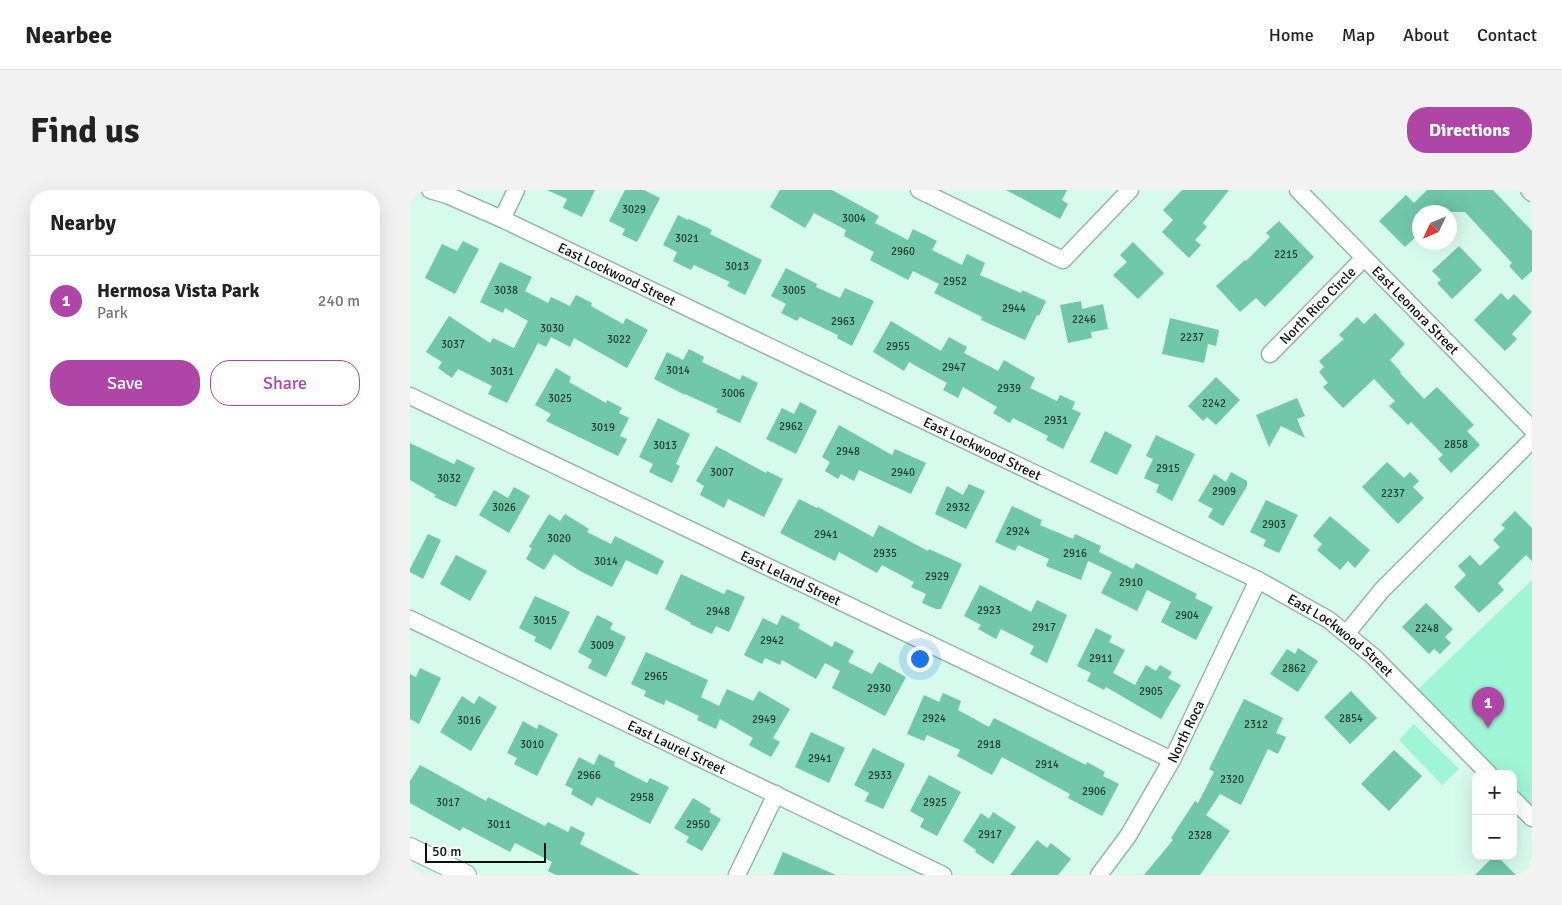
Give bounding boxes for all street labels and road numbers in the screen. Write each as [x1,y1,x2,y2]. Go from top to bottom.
street label: East Lockwood Street [555,238,679,309]
street label: East Leonora Street [1369,262,1463,358]
street label: North Rico Circle [1276,263,1359,348]
street label: East Lockwood Street [921,413,1044,484]
street label: East Leland Street [738,547,844,609]
street label: East Lockwood Street [1285,590,1397,680]
street label: North Roca [1163,698,1208,765]
street label: East Laurel Street [625,716,729,778]

